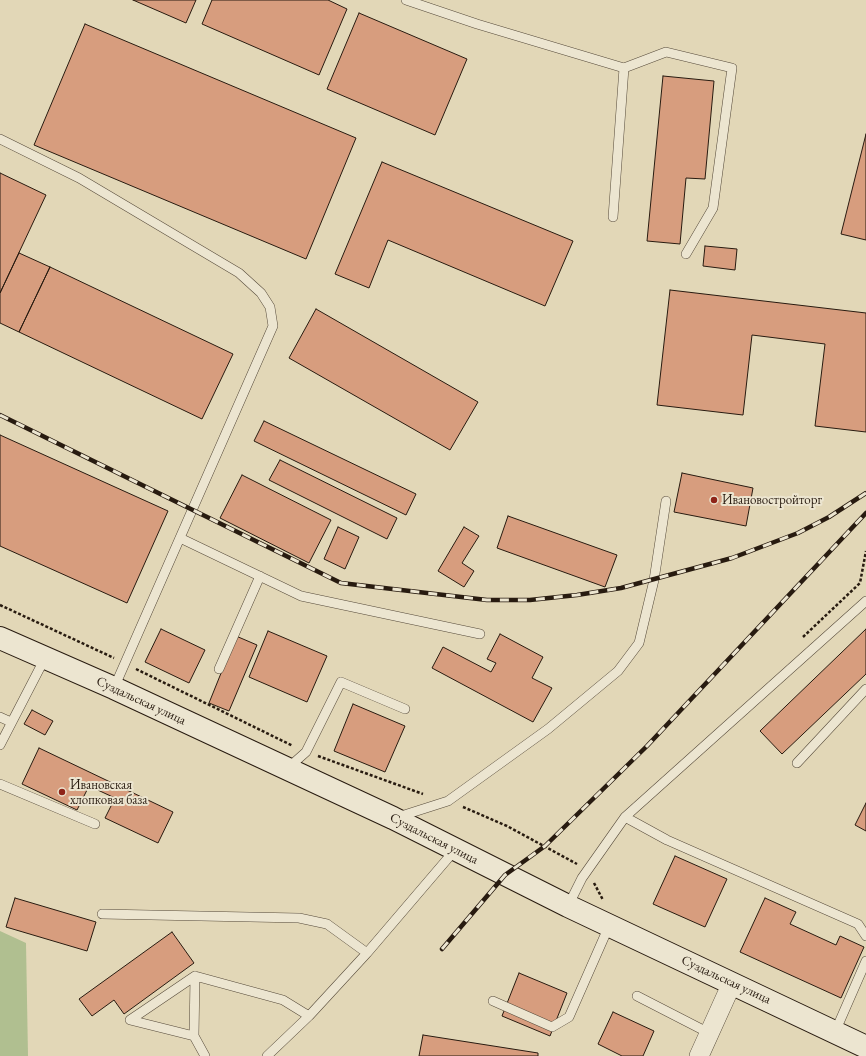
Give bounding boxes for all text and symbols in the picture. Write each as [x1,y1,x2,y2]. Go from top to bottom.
place label: Ивановостройторг [722,492,822,508]
marker: Ивановостройторг [709,495,719,505]
street label: Суздальская улица [94,673,188,729]
place label: Ивановская хлопковая база [70,777,147,808]
marker: Ивановская хлопковая база [57,787,67,797]
street label: Суздальская улица [387,810,481,868]
street label: Суздальская улица [679,952,773,1008]

